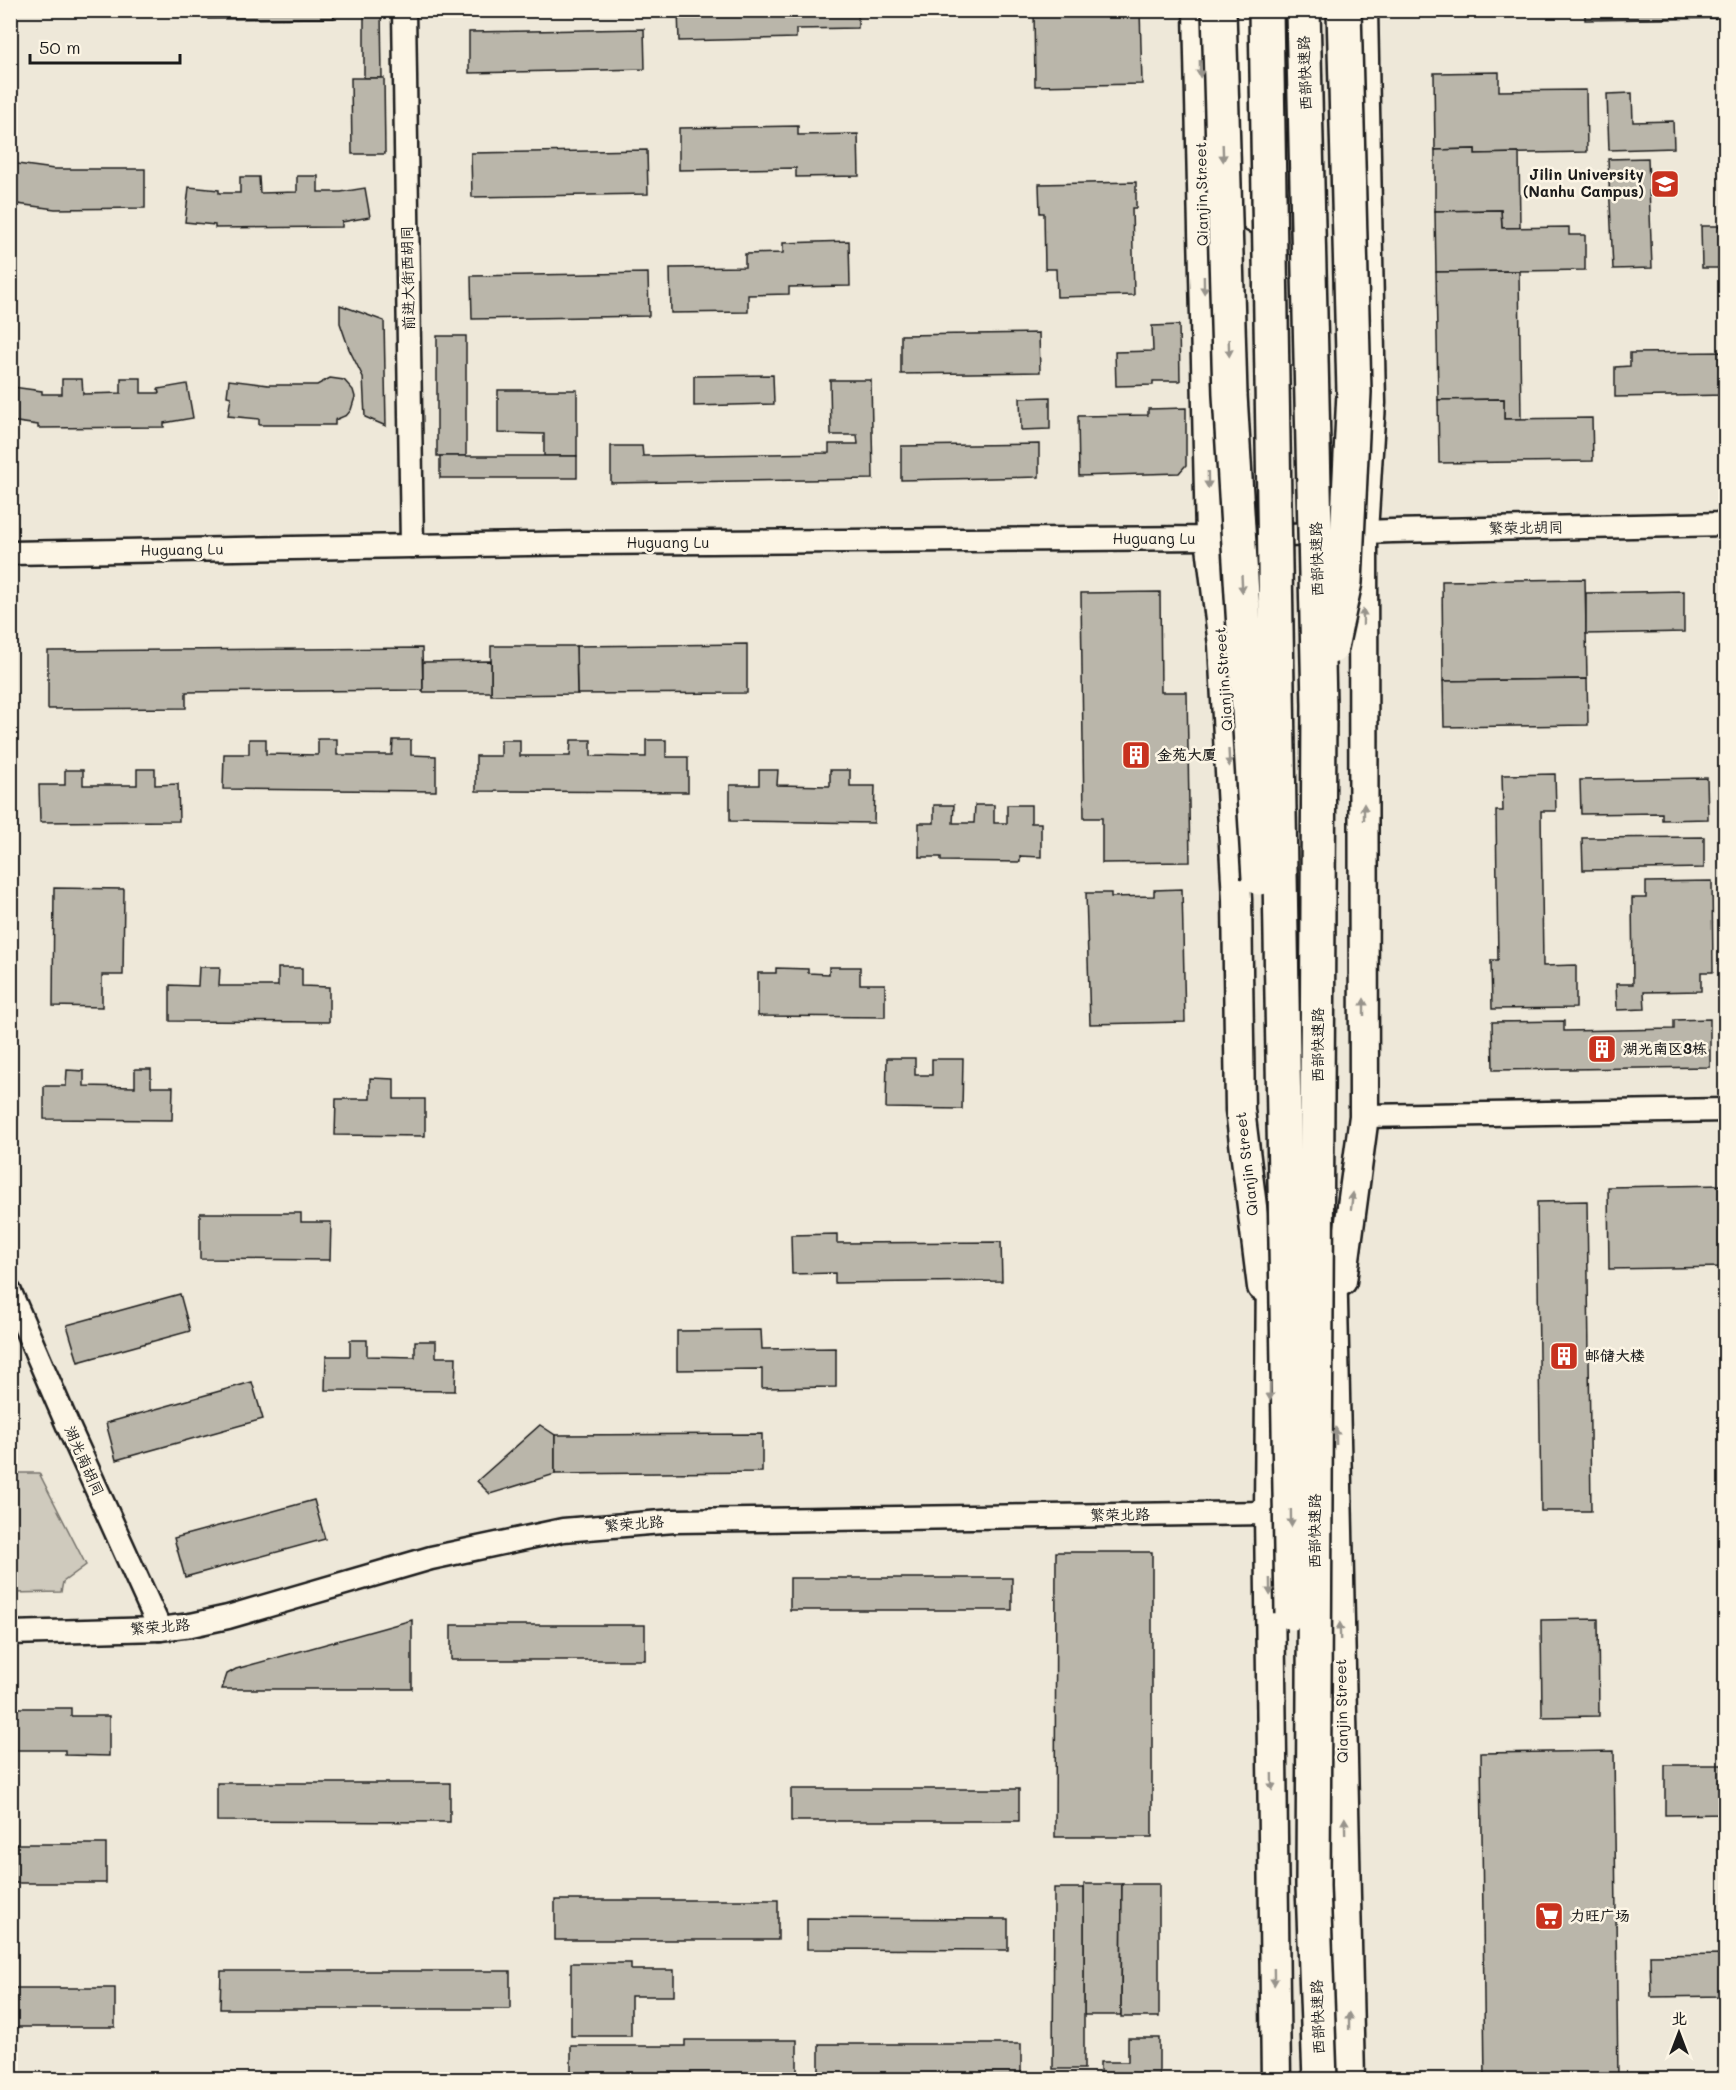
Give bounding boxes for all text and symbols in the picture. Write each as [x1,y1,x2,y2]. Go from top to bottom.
scale bar [30,27,180,65]
text: 50 m [39,35,81,59]
street label: 西部快速路 [1293,35,1315,111]
one-way arrow [1195,59,1204,78]
street label: Qianjin Street [1190,142,1212,246]
one-way arrow [1219,143,1228,162]
place label: Jilin University (Nanhu Campus) [1523,164,1644,201]
school or university icon: Jilin University (Nanhu Campus) [1649,168,1681,200]
street label: 前进大街西胡同 [396,225,418,331]
one-way arrow [1200,275,1209,294]
one-way arrow [1224,338,1234,357]
one-way arrow [1204,470,1213,489]
street label: 繁荣北胡同 [1488,516,1564,538]
street label: 西部快速路 [1305,521,1327,597]
street label: Huguang Lu [1112,528,1196,548]
street label: Huguang Lu [626,532,710,552]
street label: Huguang Lu [140,538,224,560]
one-way arrow [1237,575,1246,594]
one-way arrow [1358,607,1368,626]
street label: Qianjin Street [1209,626,1237,732]
building icon: 金苑大厦 [1120,739,1152,771]
place label: 金苑大厦 [1157,744,1217,764]
one-way arrow [1225,748,1234,767]
one-way arrow [1359,802,1369,821]
one-way arrow [1359,997,1369,1016]
street label: 西部快速路 [1307,1007,1327,1083]
building icon: 湖光南区3栋 [1586,1033,1618,1065]
place label: 湖光南区3栋 [1623,1038,1707,1058]
street label: Qianjin Street [1230,1111,1262,1217]
one-way arrow [1347,1191,1357,1210]
building icon: 邮储大楼 [1548,1340,1580,1372]
place label: 邮储大楼 [1585,1345,1645,1365]
one-way arrow [1265,1382,1275,1401]
street label: 湖光南胡同 [61,1422,109,1499]
one-way arrow [1331,1427,1341,1446]
street label: 西部快速路 [1304,1493,1324,1569]
street label: 繁荣北路 [1090,1503,1150,1525]
one-way arrow [1286,1508,1296,1527]
street label: 繁荣北路 [603,1510,665,1536]
one-way arrow [1265,1577,1275,1596]
street label: 繁荣北路 [129,1613,191,1639]
one-way arrow [1335,1622,1345,1641]
street label: Qianjin Street [1330,1659,1352,1763]
one-way arrow [1267,1772,1277,1791]
one-way arrow [1340,1817,1349,1836]
supermarket icon: 力旺广场 [1533,1900,1565,1932]
place label: 力旺广场 [1570,1905,1630,1925]
one-way arrow [1270,1967,1279,1986]
street label: 西部快速路 [1306,1979,1328,2055]
north arrow [1649,2003,1709,2063]
text: 北 [1671,2007,1687,2028]
one-way arrow [1344,2012,1354,2031]

